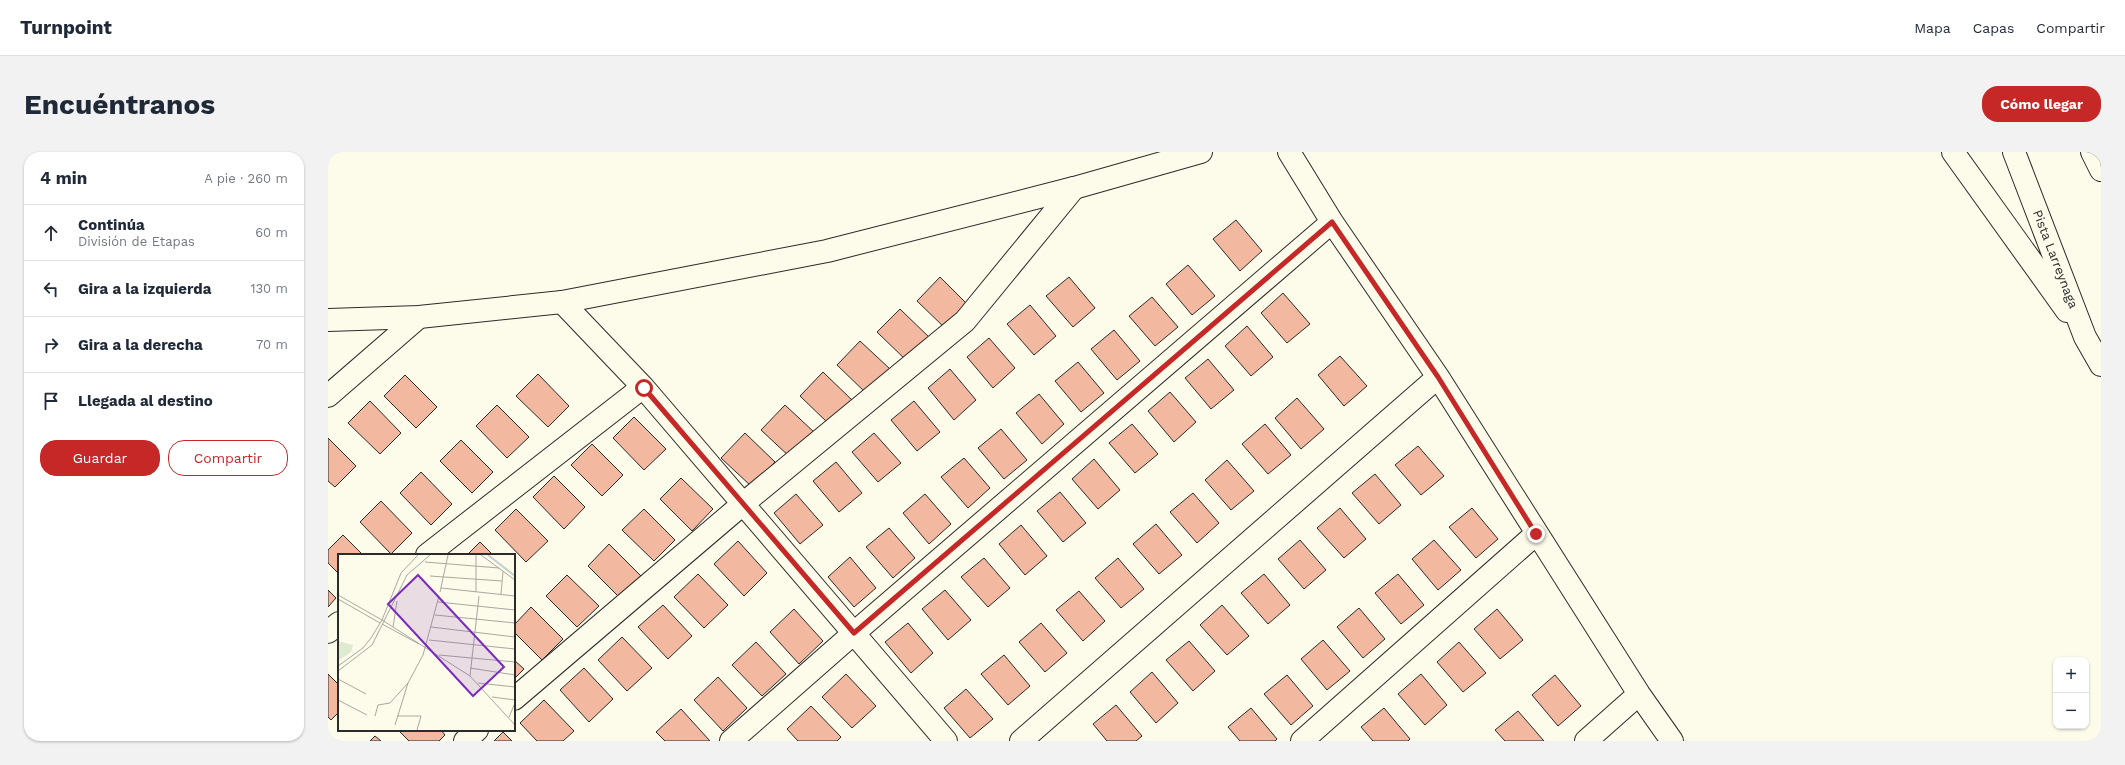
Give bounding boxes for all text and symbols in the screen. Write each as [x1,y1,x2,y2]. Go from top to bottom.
text: Turnpoint [20,16,112,39]
text: Mapa [1914,20,1951,36]
text: Capas [1973,20,2014,36]
text: Compartir [2036,20,2105,36]
button: Cómo llegar [1982,86,2101,122]
text: Encuéntranos [24,88,215,121]
text: 4 min [40,168,87,188]
text: A pie · 260 m [204,171,288,186]
street label: Pista Larreynaga [2030,208,2081,311]
text: Continúa [78,216,145,234]
icon: ahead [40,222,62,244]
text: 60 m [255,225,288,240]
text: División de Etapas [78,234,195,249]
icon: left [40,278,62,300]
text: Gira a la izquierda [78,280,211,298]
text: 130 m [250,281,288,296]
icon: right [40,334,62,356]
text: Gira a la derecha [78,336,203,354]
text: 70 m [256,337,288,352]
route start [635,379,653,397]
icon: arrive [40,390,62,412]
text: Llegada al destino [78,392,213,410]
button: Guardar [40,440,160,476]
button: Compartir [168,440,288,476]
route end [1527,525,1545,543]
inset map [338,554,515,731]
map controls [2053,657,2089,729]
button: + [2053,657,2089,693]
button: − [2053,693,2089,729]

